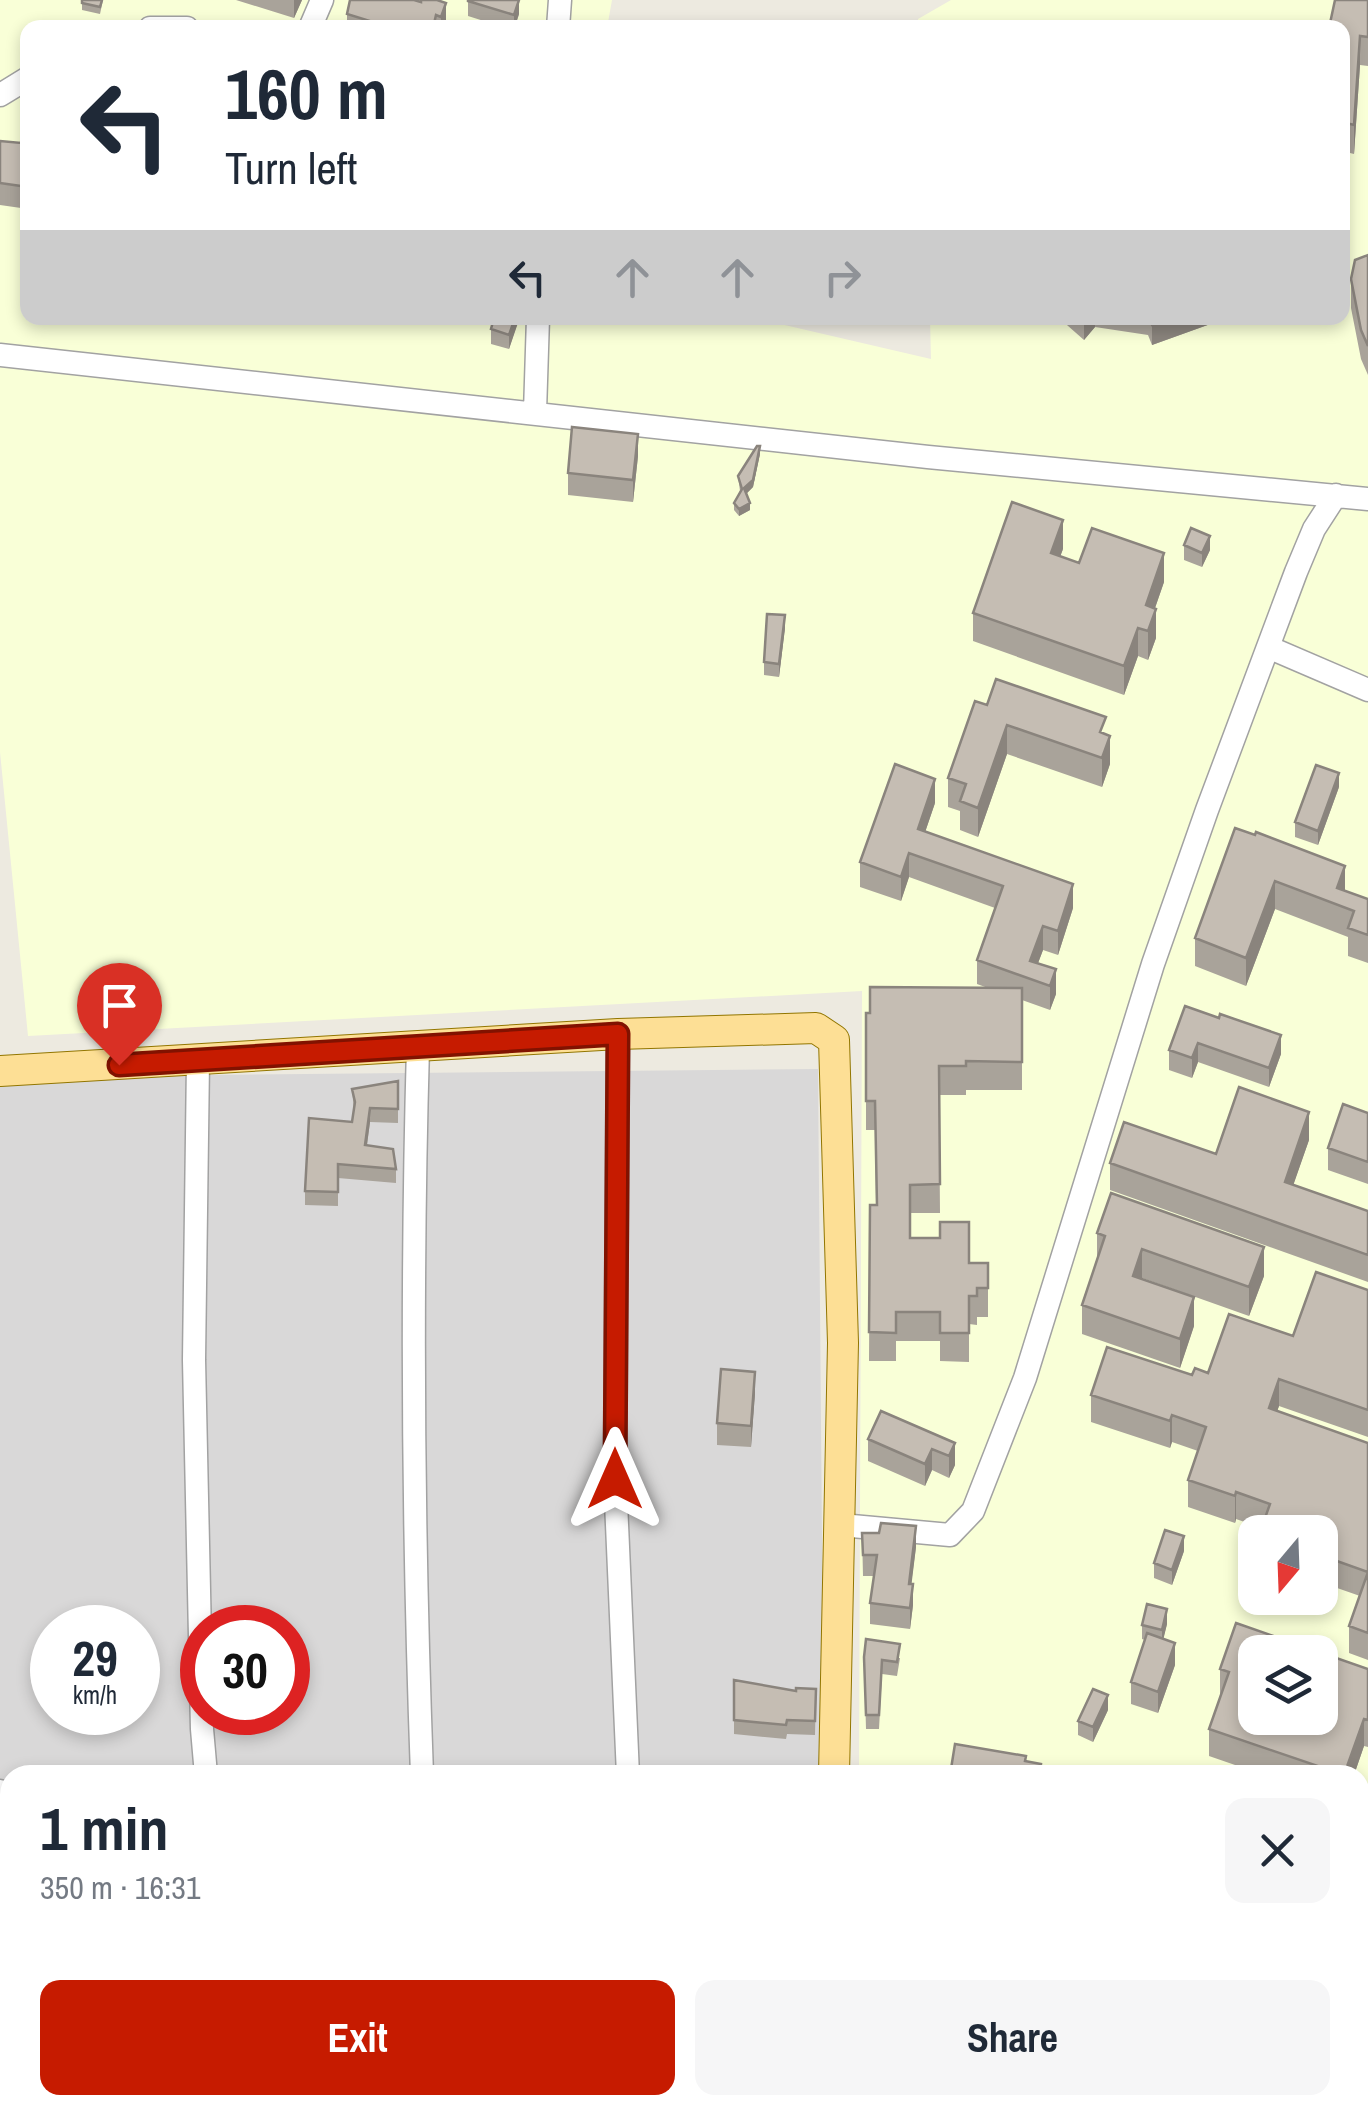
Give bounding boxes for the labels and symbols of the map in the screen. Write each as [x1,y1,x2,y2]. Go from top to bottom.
pin [77,963,162,1066]
position arrow [563,1427,667,1531]
north arrow [1238,1515,1338,1615]
speed limit sign: 30 [180,1605,310,1735]

